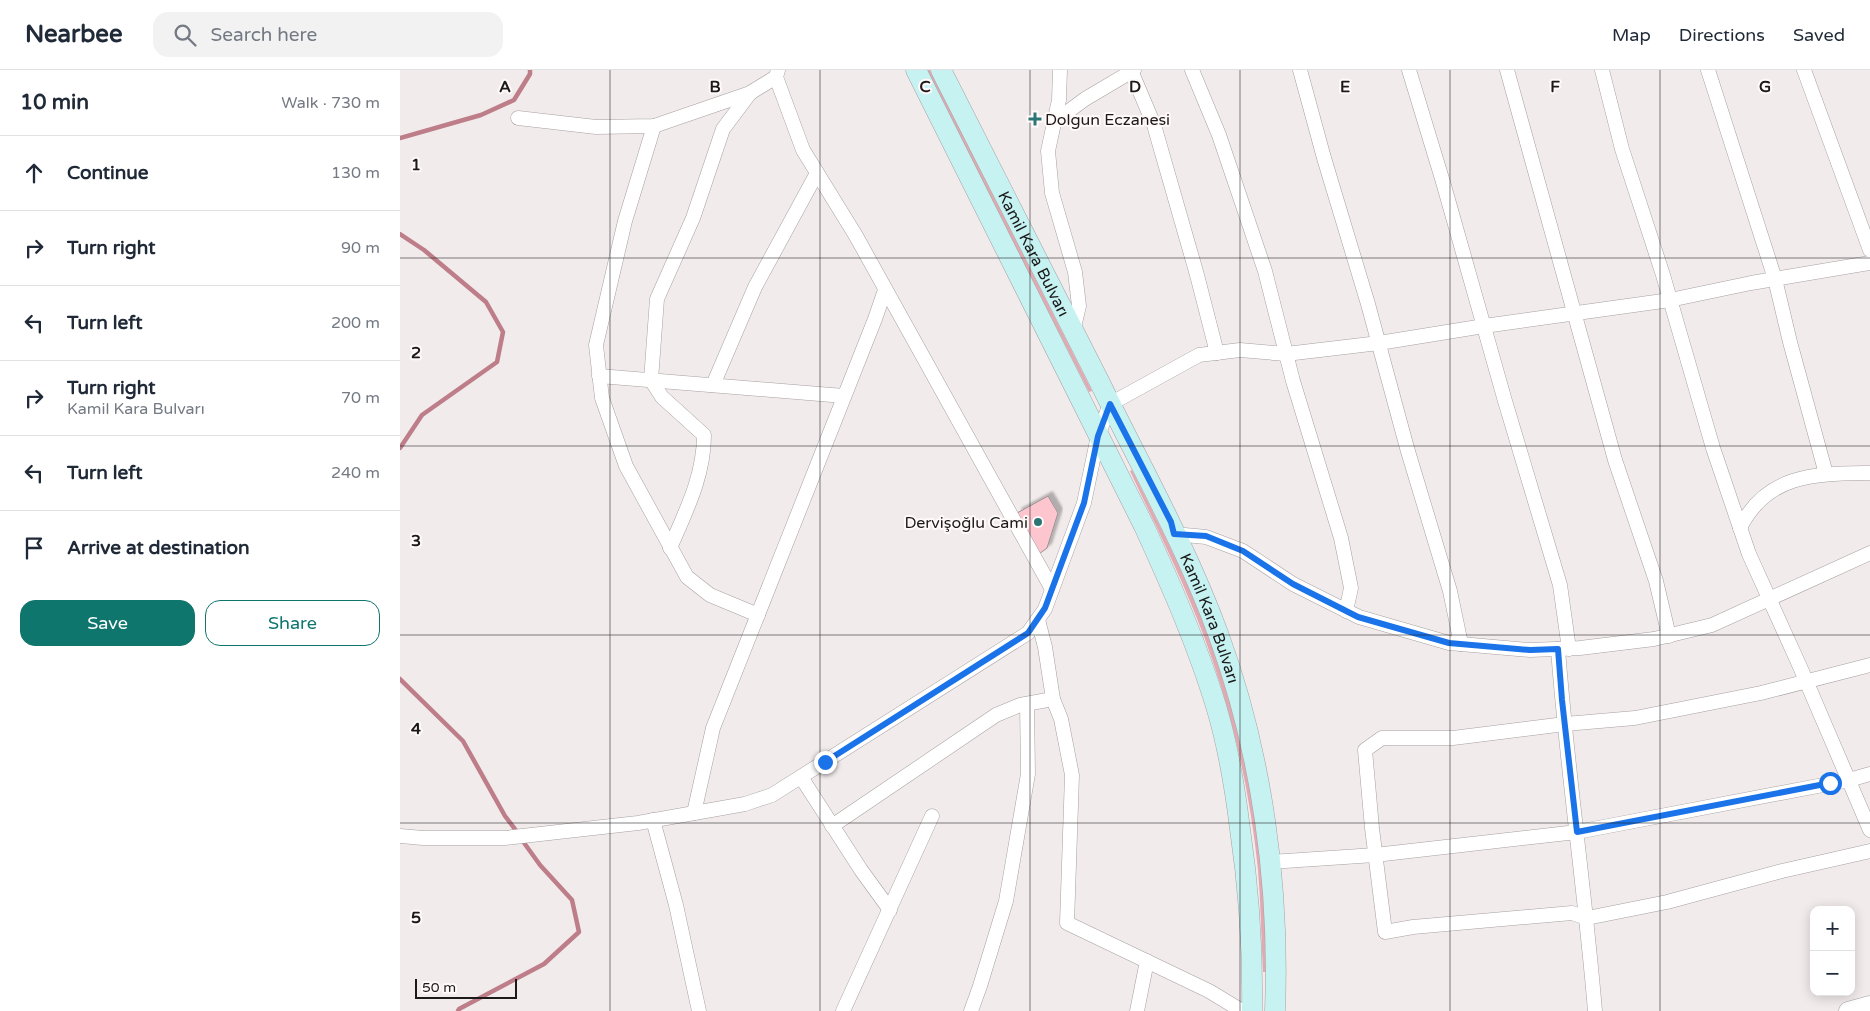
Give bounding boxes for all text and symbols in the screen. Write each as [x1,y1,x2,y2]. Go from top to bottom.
search box [153,12,503,57]
text: Nearbee [25,20,123,49]
icon: search [171,21,199,49]
text: Search here [211,24,317,46]
text: Map [1612,24,1651,46]
text: Directions [1679,24,1765,46]
text: Saved [1793,24,1845,46]
text: A [499,77,511,97]
text: B [709,77,721,97]
text: C [919,77,931,97]
text: D [1129,77,1141,97]
text: E [1340,77,1350,97]
text: F [1550,77,1560,97]
text: G [1759,77,1771,97]
text: 10 min [20,90,89,115]
text: Walk · 730 m [281,93,380,113]
place label: Dolgun Eczanesi [1045,110,1170,130]
marker: Dolgun Eczanesi [1029,113,1041,125]
text: 1 [411,155,421,175]
icon: ahead [20,159,48,187]
text: Continue [67,162,149,184]
text: 130 m [331,163,380,183]
street label: Kamil Kara Bulvarı [993,188,1074,320]
icon: right [20,234,48,262]
text: Turn right [67,237,155,259]
text: 90 m [341,238,380,258]
icon: left [20,309,48,337]
text: Turn left [67,312,143,334]
text: 200 m [331,313,380,333]
text: 2 [411,343,421,363]
text: Turn right [67,377,155,399]
icon: right [20,384,48,412]
text: 70 m [341,388,380,408]
text: Kamil Kara Bulvarı [67,399,205,419]
icon: left [20,459,48,487]
text: Turn left [67,462,143,484]
text: 240 m [331,463,380,483]
place label: Dervişoğlu Cami [904,513,1028,533]
marker: Dervişoğlu Cami [1032,516,1044,528]
text: 3 [411,531,421,551]
icon: arrive [20,534,48,562]
text: Arrive at destination [67,537,250,559]
street label: Kamil Kara Bulvarı [1175,550,1243,686]
button: Save [20,600,195,646]
button: Share [205,600,380,646]
text: 4 [411,719,421,739]
route end [814,751,837,774]
route start [1819,772,1842,795]
map controls [1810,906,1855,996]
button: + [1810,906,1855,951]
text: 5 [411,908,421,928]
button: − [1810,951,1855,996]
scale bar [415,976,518,999]
text: 50 m [422,979,456,996]

